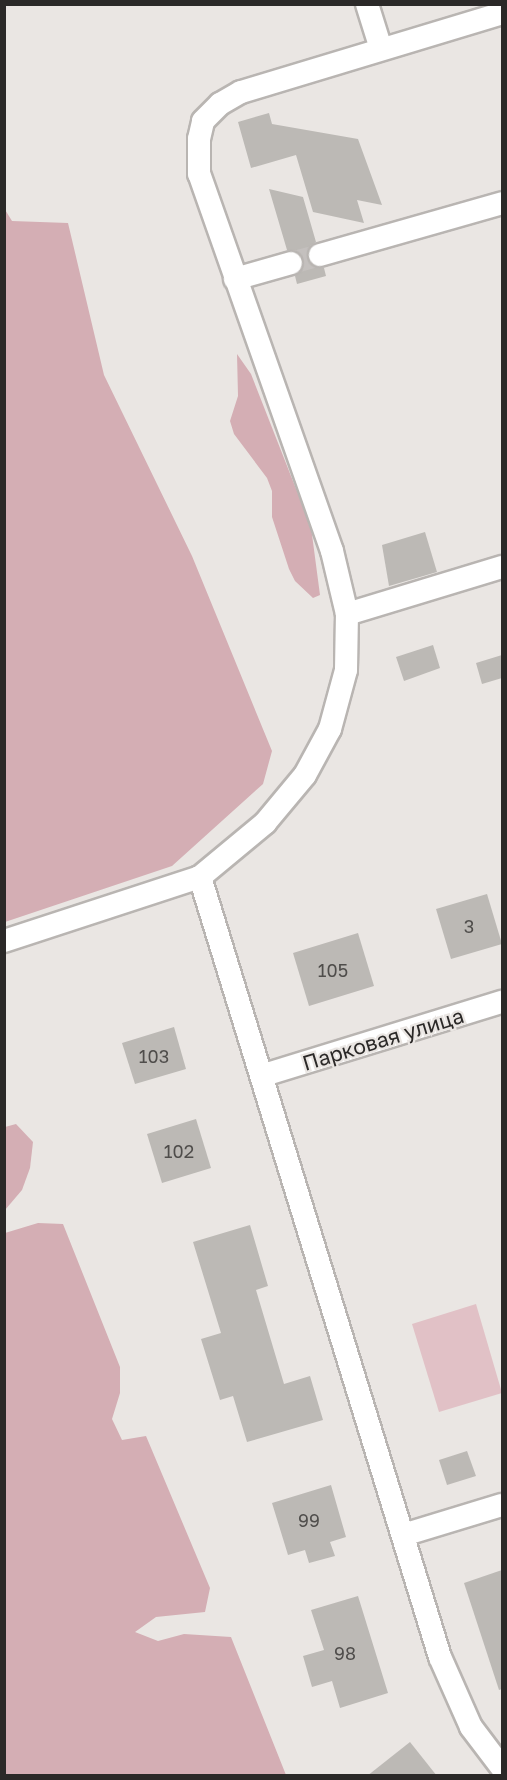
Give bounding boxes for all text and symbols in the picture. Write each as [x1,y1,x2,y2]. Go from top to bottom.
house number: 3 [464,915,474,937]
house number: 105 [318,959,348,981]
street label: Парковая улица [299,1002,467,1076]
house number: 103 [139,1045,169,1067]
house number: 102 [164,1140,194,1162]
house number: 99 [298,1509,320,1531]
house number: 98 [334,1642,356,1664]

